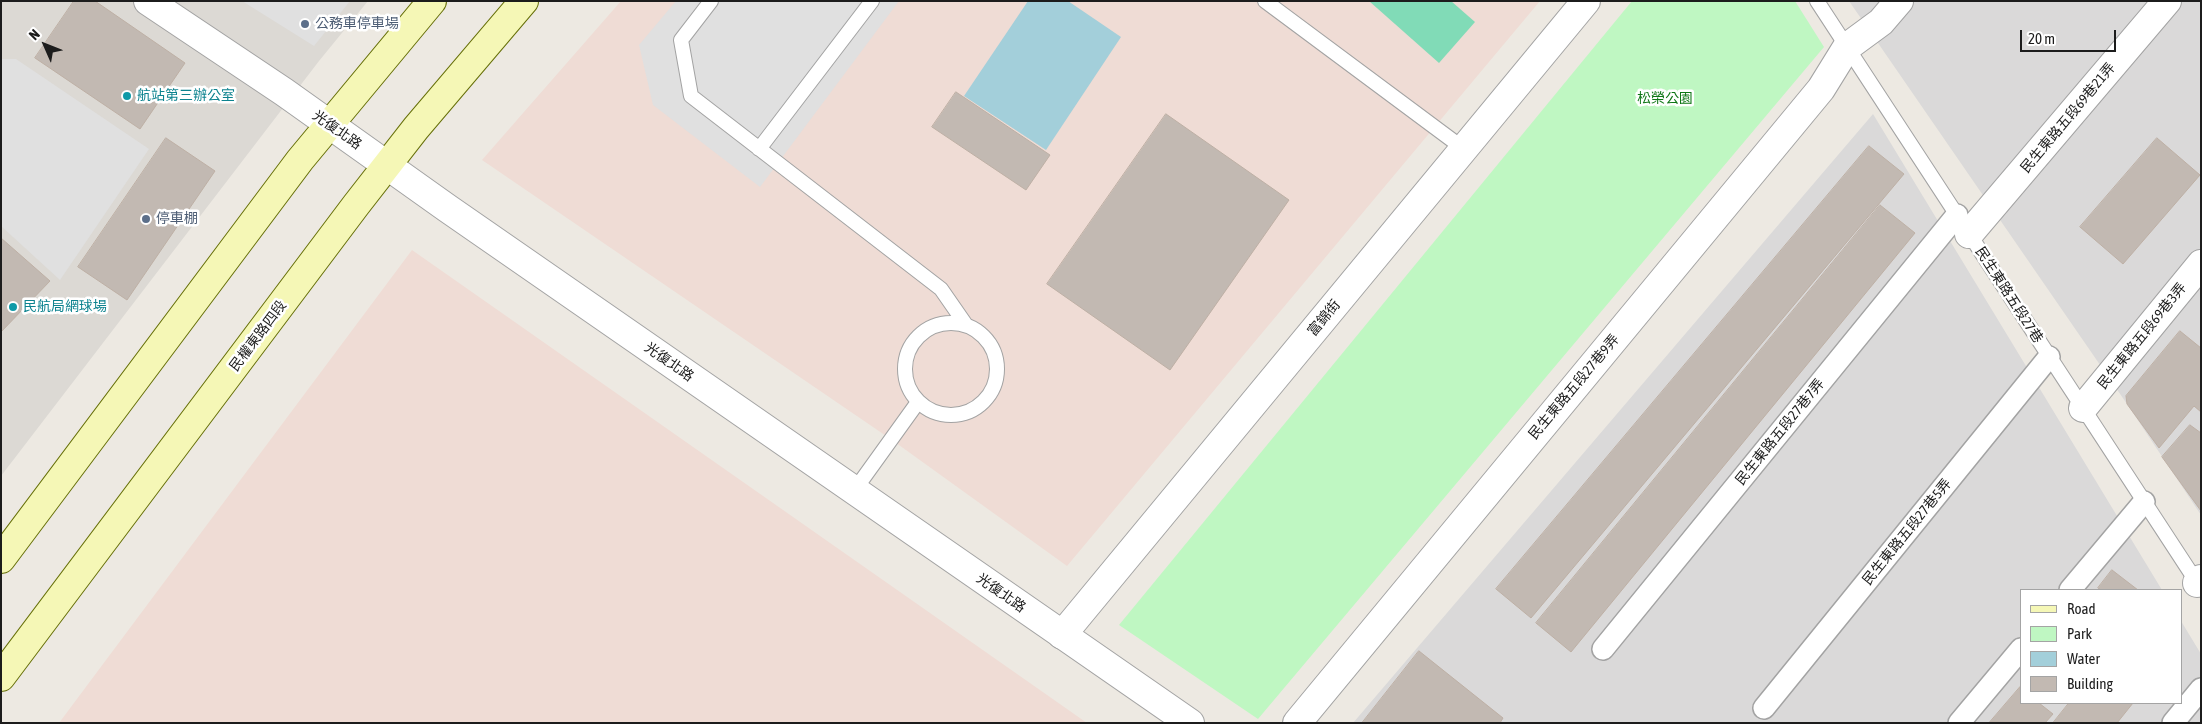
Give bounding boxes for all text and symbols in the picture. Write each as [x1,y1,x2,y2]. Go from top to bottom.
place label: 公務車停車場 [315,16,399,32]
marker: 公務車停車場 [299,18,311,30]
north arrow [20,20,70,70]
scale bar [2022,20,2118,52]
text: N [26,26,43,43]
text: 20 m [2028,30,2055,47]
street label: 民生東路五段69巷21弄 [2017,60,2119,176]
place label: 航站第三辦公室 [137,88,235,104]
marker: 航站第三辦公室 [121,90,133,102]
park label: 松榮公園 [1637,91,1693,107]
street label: 光復北路 [309,107,365,153]
place label: 停車棚 [156,211,198,227]
marker: 停車棚 [140,213,152,225]
street label: 民生東路五段27巷 [1972,244,2046,346]
street label: 民生東路五段69巷3弄 [2094,280,2190,392]
street label: 民權東路四段 [226,297,290,375]
street label: 富錦街 [1304,297,1344,339]
place label: 民航局網球場 [23,299,107,315]
marker: 民航局網球場 [7,301,19,313]
street label: 民生東路五段27巷9弄 [1525,331,1623,443]
street label: 光復北路 [641,339,697,385]
street label: 民生東路五段27巷7弄 [1732,376,1828,488]
street label: 民生東路五段27巷5弄 [1859,476,1955,588]
street label: 光復北路 [973,570,1029,616]
legend [2020,589,2182,704]
text: Road [2067,600,2096,617]
text: Park [2067,625,2092,642]
text: Water [2067,650,2100,667]
text: Building [2067,675,2113,692]

